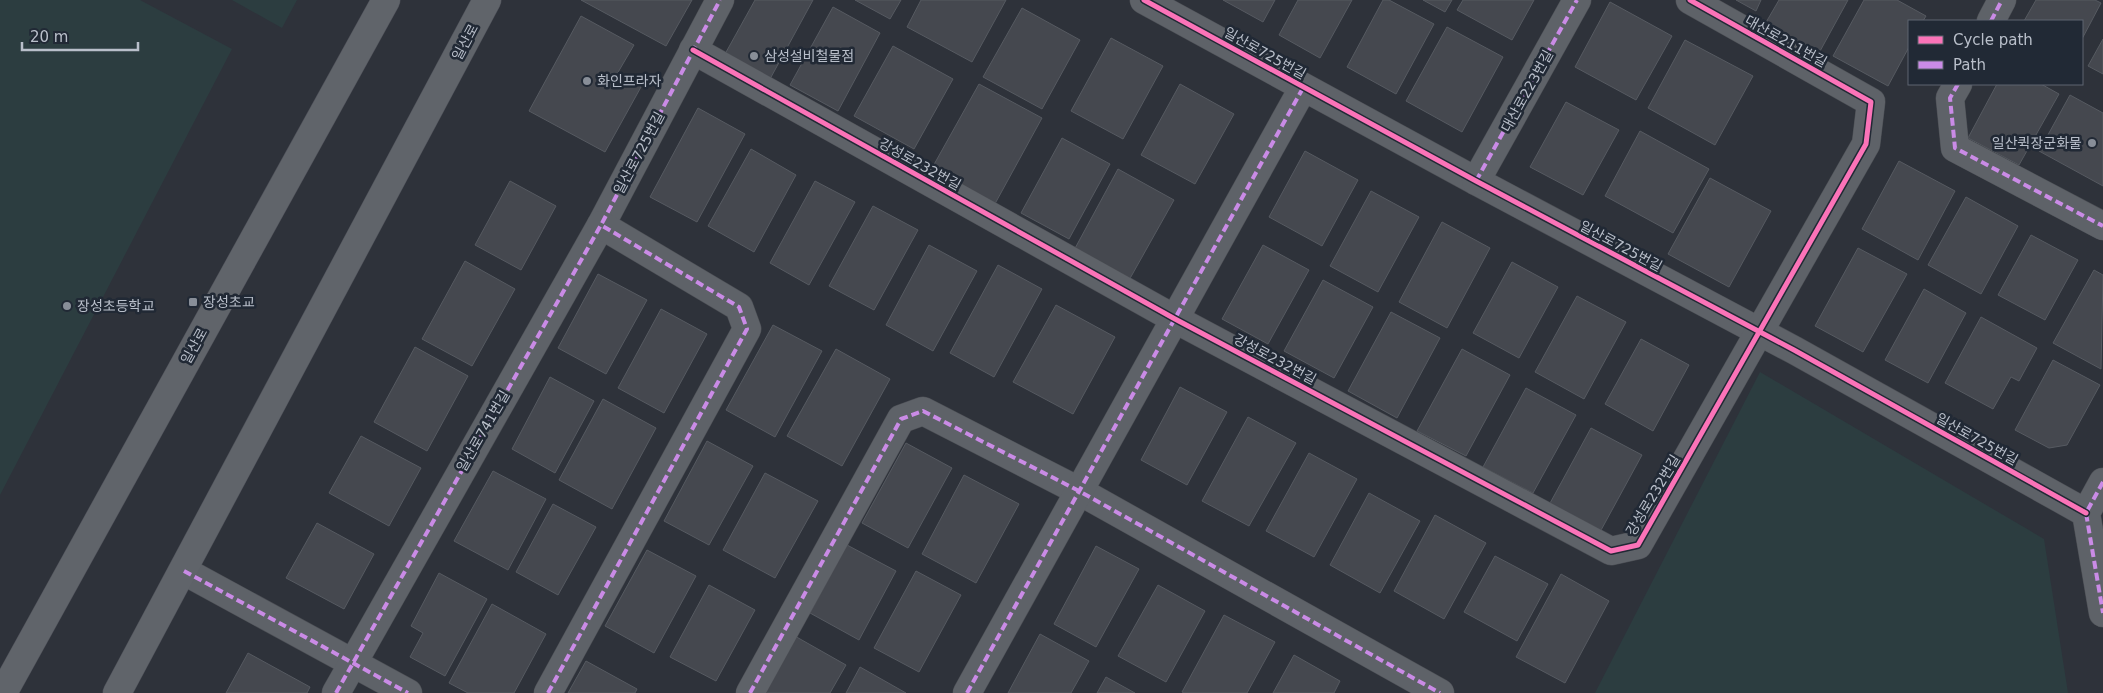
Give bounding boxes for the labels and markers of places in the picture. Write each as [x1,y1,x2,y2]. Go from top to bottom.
place label: 삼성설비철물점 [764,48,854,64]
marker: 삼성설비철물점 [748,50,760,62]
place label: 화인프라자 [597,73,662,89]
marker: 화인프라자 [581,75,593,87]
place label: 일산퀵장군화물 [1992,135,2082,151]
marker: 일산퀵장군화물 [2086,137,2098,149]
place label: 장성초교 [203,294,255,310]
marker: 장성초교 [187,296,199,308]
place label: 장성초등학교 [77,298,154,314]
marker: 장성초등학교 [61,300,73,312]

